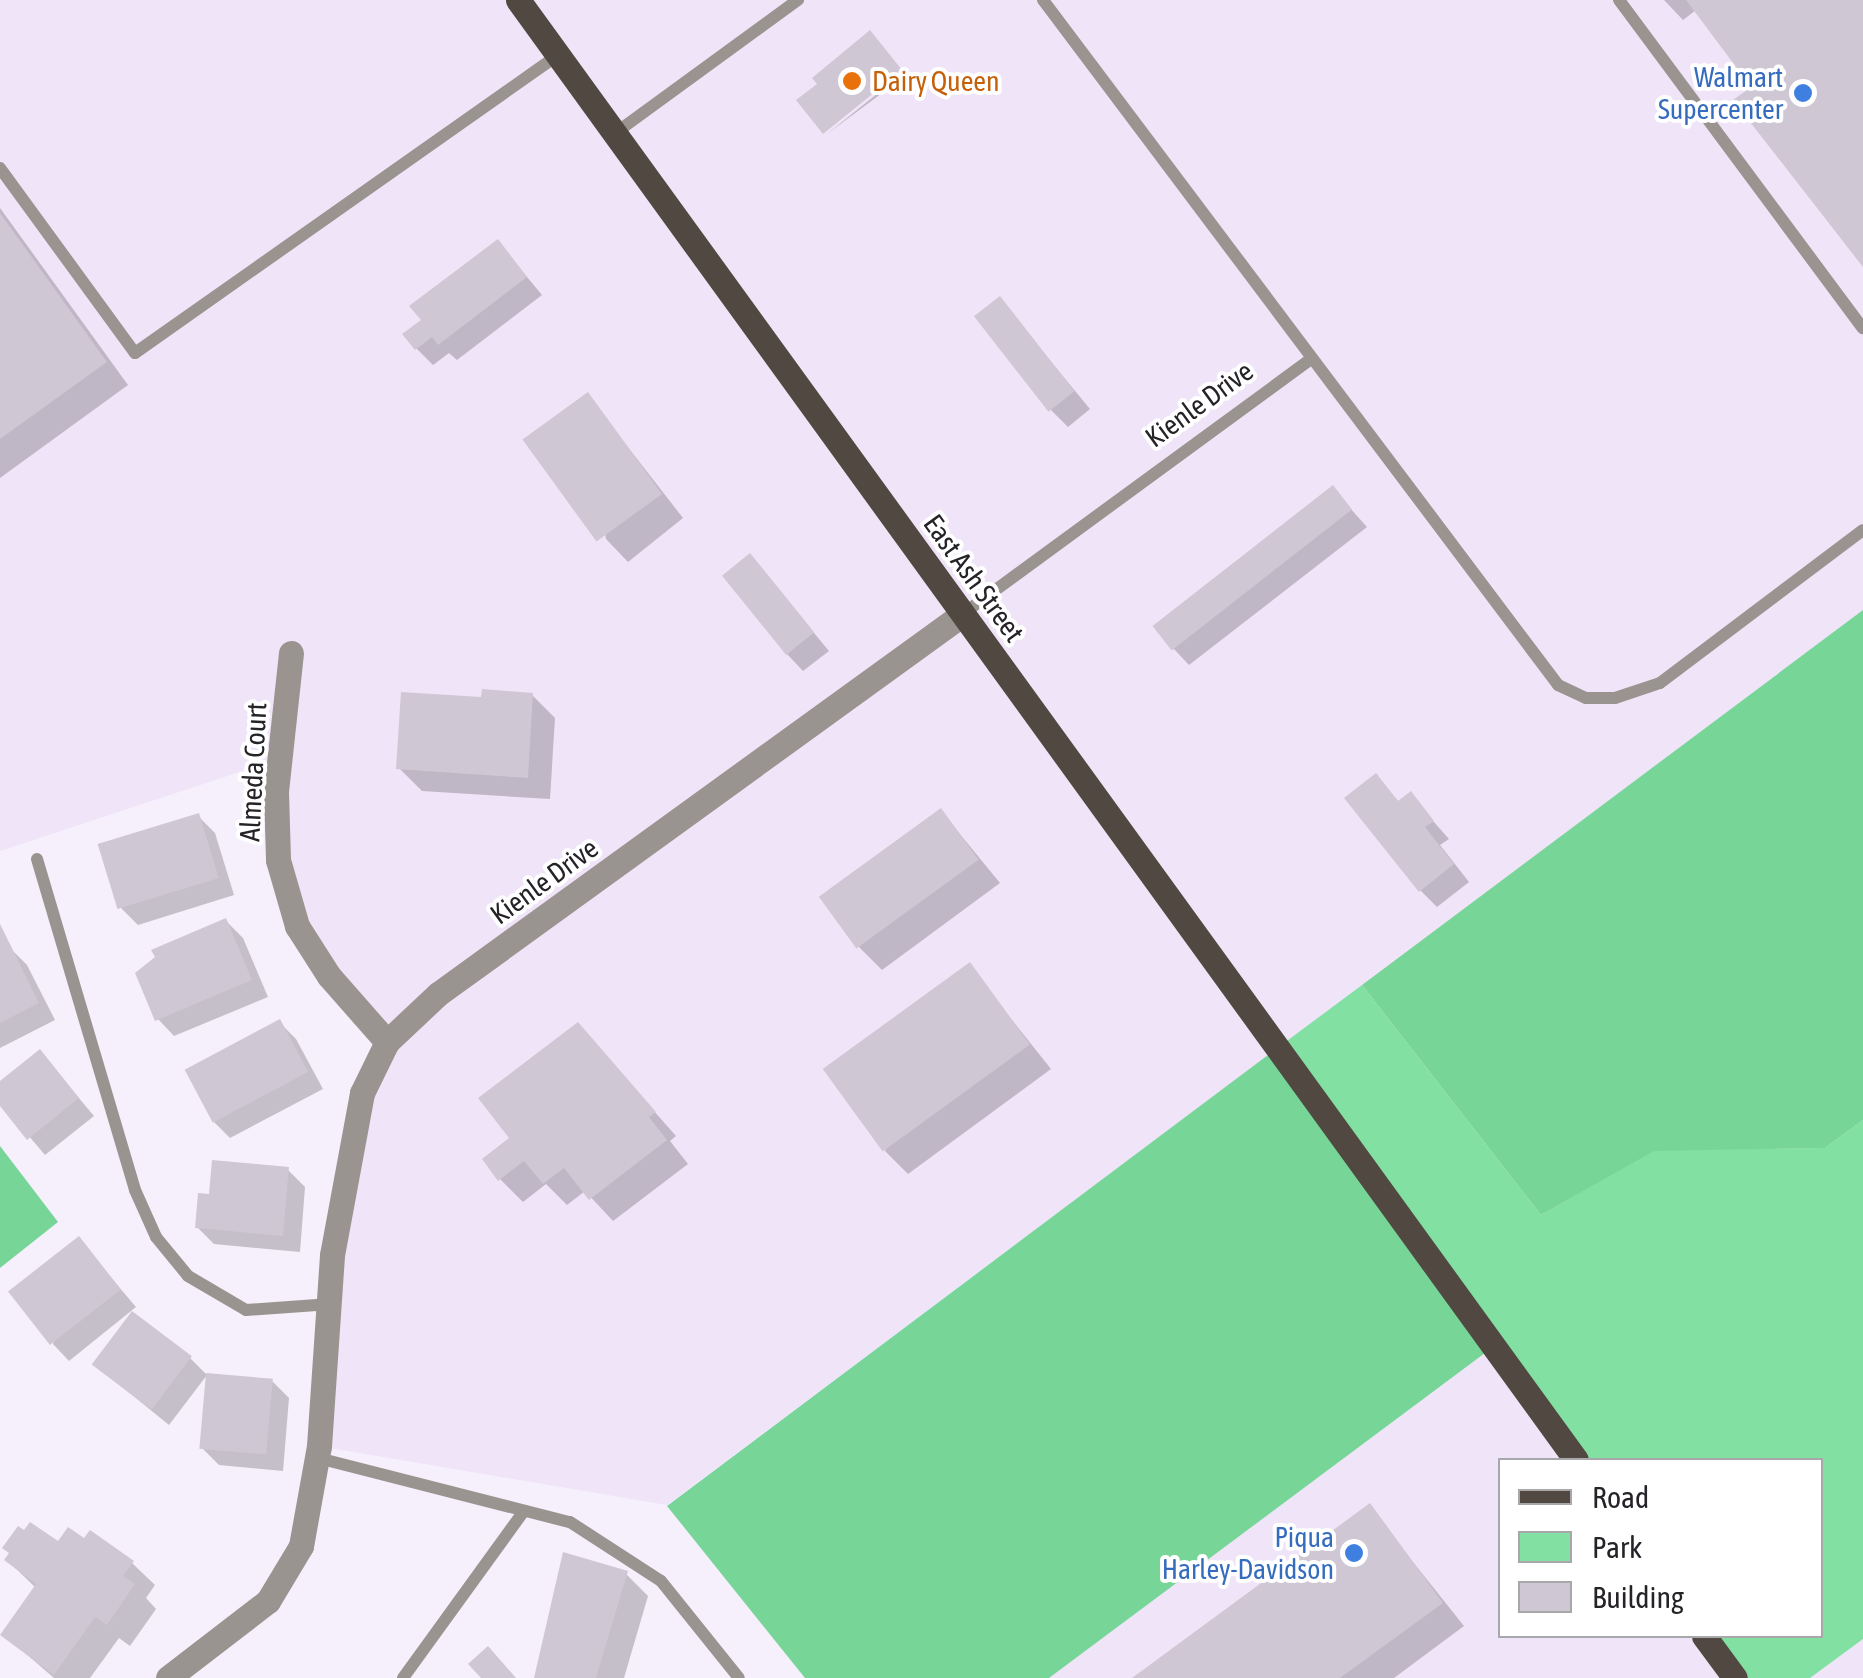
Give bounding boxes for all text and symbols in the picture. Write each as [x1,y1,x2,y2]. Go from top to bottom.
place label: Walmart Supercenter [1658,60,1783,126]
place label: Dairy Queen [872,64,1000,98]
marker: Dairy Queen [841,70,863,92]
marker: Walmart Supercenter [1792,82,1814,104]
street label: Kienle Drive [1139,354,1259,454]
street label: East Ash Street [917,508,1031,648]
street label: Almeda Court [233,702,273,842]
street label: Kienle Drive [484,831,604,931]
legend [1498,1458,1823,1638]
text: Road [1592,1480,1649,1514]
place label: Piqua Harley-Davidson [1162,1520,1334,1586]
text: Park [1592,1530,1642,1564]
marker: Piqua Harley-Davidson [1343,1542,1365,1564]
text: Building [1592,1580,1684,1614]

